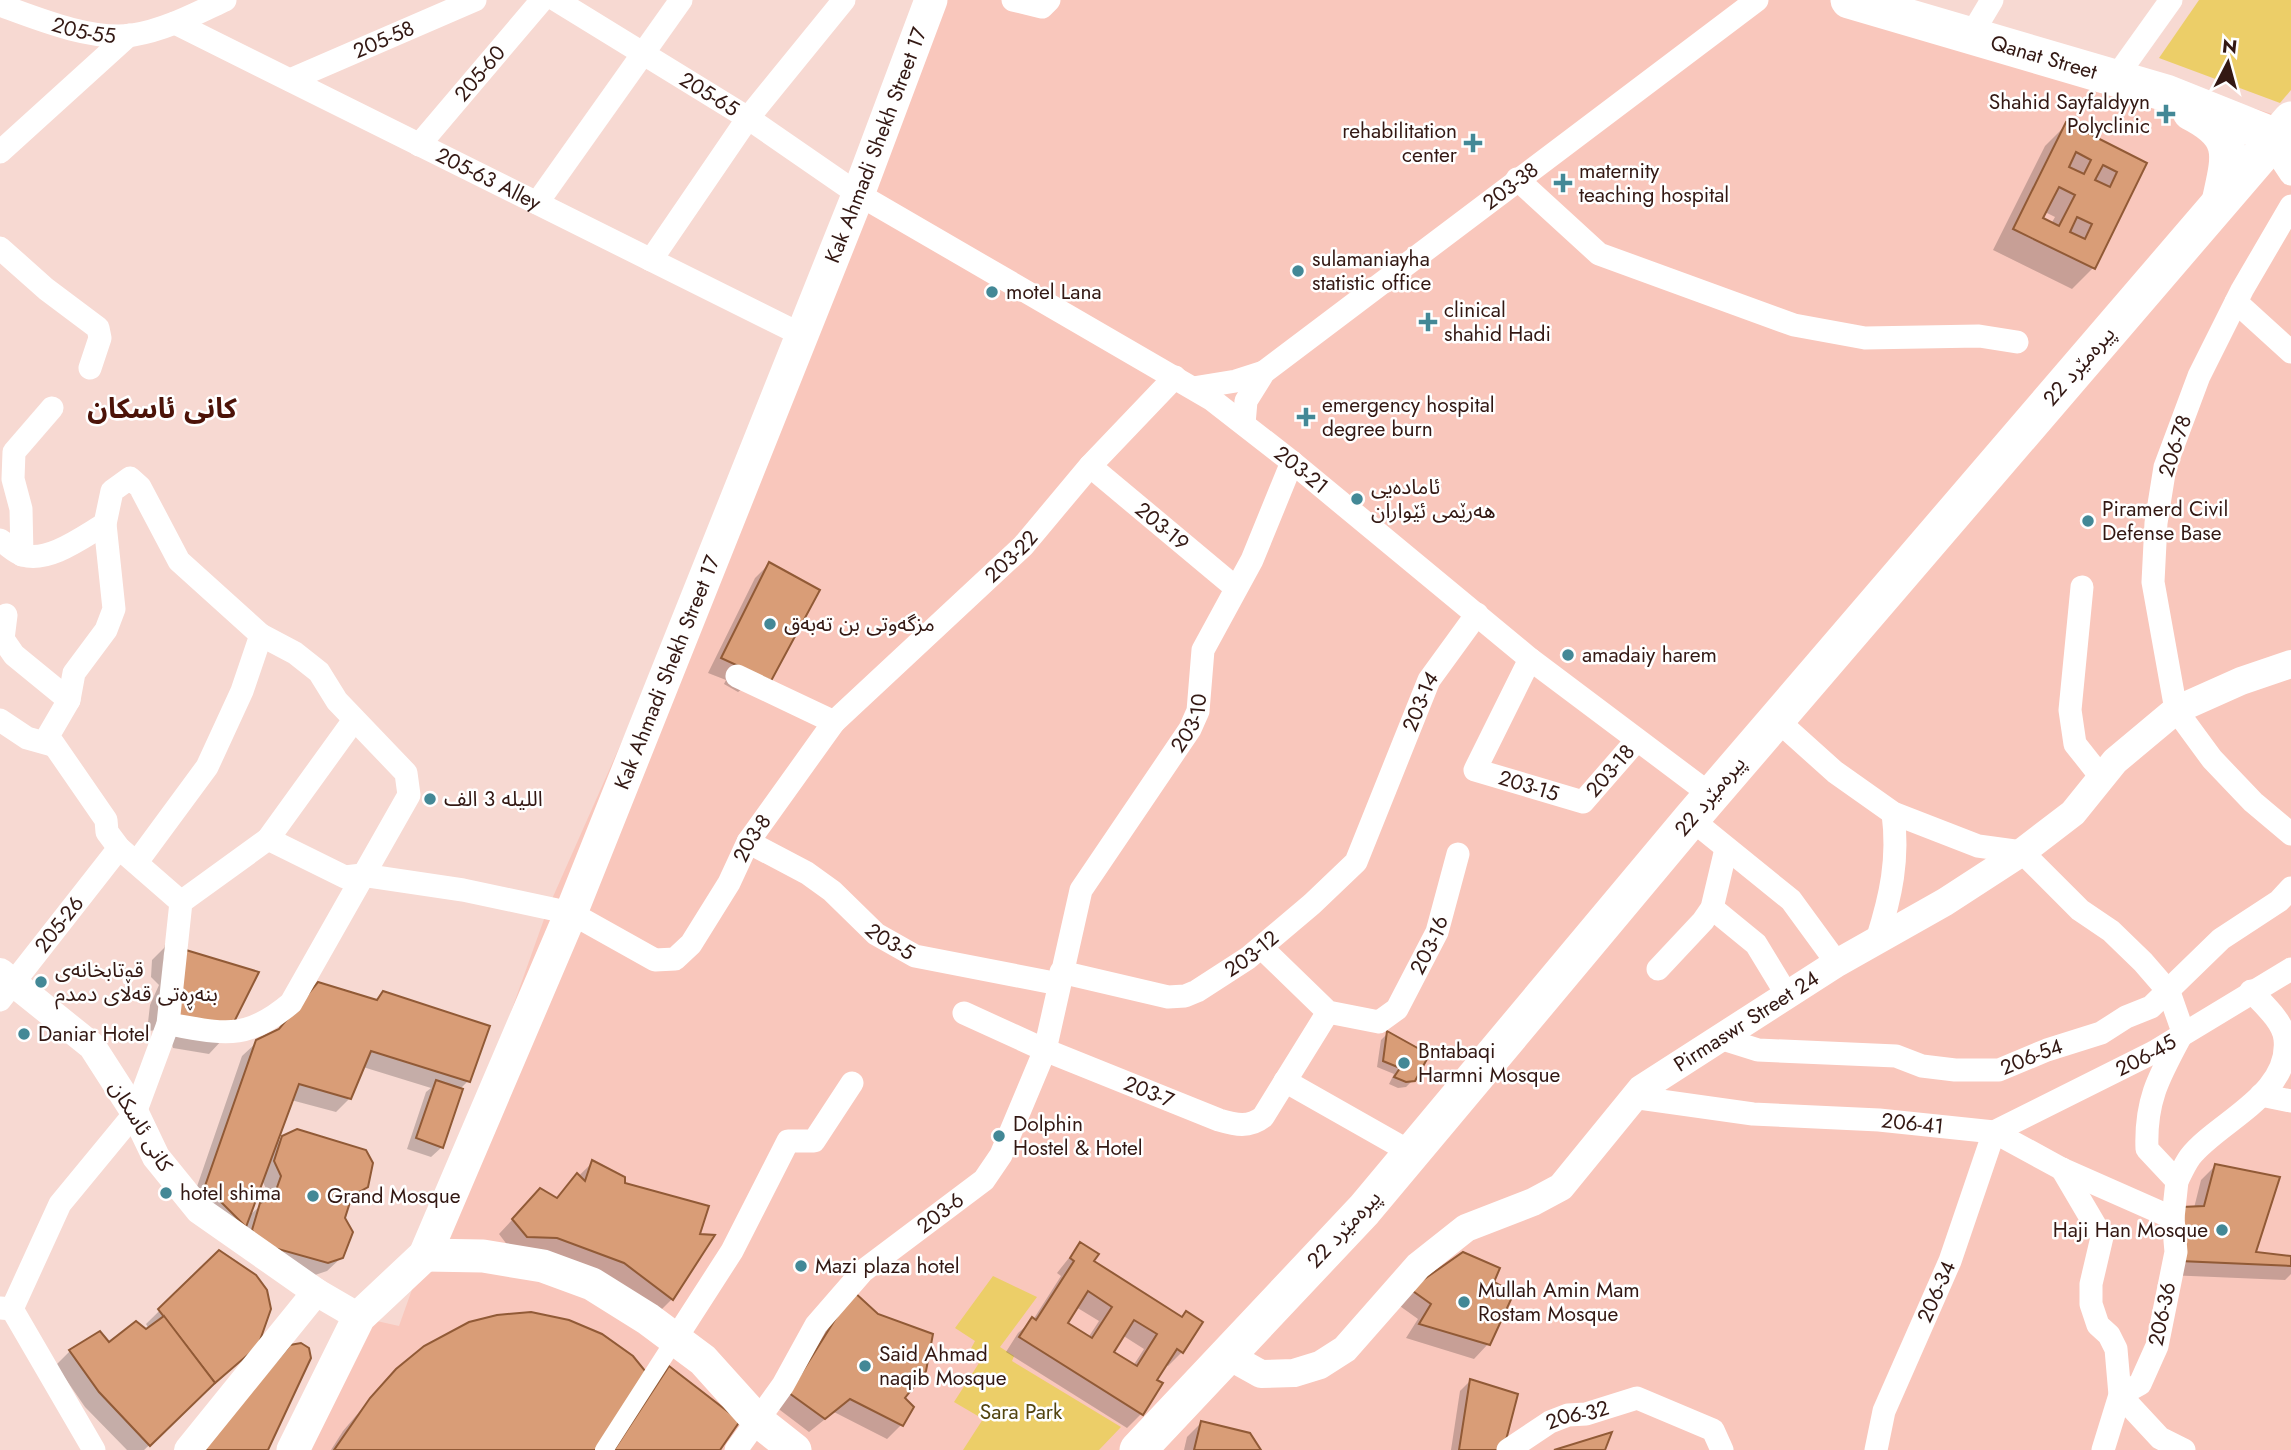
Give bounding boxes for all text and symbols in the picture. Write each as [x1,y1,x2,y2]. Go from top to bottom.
street label: 205-55 [48,9,117,51]
street label: 205-58 [348,13,419,66]
street label: Kak Ahmadi Shekh Street 17 [817,23,934,267]
street label: Qanat Street [1987,27,2100,87]
north arrow [2193,28,2263,98]
text: N [2221,32,2239,61]
street label: 205-60 [447,39,512,108]
street label: 205-65 [674,65,745,124]
place label: Shahid Sayfaldyyn Polyclinic [1989,87,2150,141]
marker: Shahid Sayfaldyyn Polyclinic [2156,104,2176,124]
place label: rehabilitation center [1342,116,1458,170]
marker: rehabilitation center [1463,133,1483,153]
street label: 205-63 Alley [431,140,547,218]
street label: 203-38 [1476,155,1545,217]
place label: maternity teaching hospital [1579,156,1729,210]
marker: maternity teaching hospital [1553,173,1573,193]
place label: sulamaniayha statistic office [1312,244,1431,298]
marker: sulamaniayha statistic office [1290,263,1306,279]
place label: motel Lana [1006,277,1102,307]
marker: motel Lana [984,284,1000,300]
place label: clinical shahid Hadi [1444,295,1551,349]
marker: clinical shahid Hadi [1418,312,1438,332]
street label: 22 پیرەمێرد [2036,320,2122,412]
district label: کانی ئاسکان [87,388,237,429]
place label: emergency hospital degree burn [1322,390,1495,444]
marker: emergency hospital degree burn [1296,407,1316,427]
street label: 206-78 [2151,411,2199,481]
street label: 203-21 [1268,439,1335,501]
place label: ئامادەیی ھەرێمی ئێواران [1371,472,1495,526]
marker: ئامادەیی ھەرێمی ئێواران [1349,491,1365,507]
place label: Piramerd Civil Defense Base [2102,494,2228,548]
street label: 203-19 [1129,495,1196,558]
marker: Piramerd Civil Defense Base [2080,513,2096,529]
street label: 203-22 [978,524,1045,590]
street label: Kak Ahmadi Shekh Street 17 [607,551,727,794]
place label: مزگەوتی بن تەبەق [784,609,935,639]
marker: مزگەوتی بن تەبەق [762,616,778,632]
place label: amadaiy harem [1582,640,1717,670]
marker: amadaiy harem [1560,647,1576,663]
street label: 203-14 [1395,665,1446,736]
street label: 203-10 [1163,692,1214,758]
street label: 203-18 [1579,738,1642,804]
street label: 22 پیرەمێرد [1667,749,1753,843]
street label: 203-15 [1495,763,1563,809]
place label: الليله 3 الف [444,784,543,814]
marker: الليله 3 الف [422,791,438,807]
street label: 203-8 [726,808,778,867]
street label: 205-26 [27,890,91,959]
street label: 203-16 [1403,913,1456,980]
street label: 203-5 [858,916,920,968]
street label: 203-12 [1218,923,1285,984]
place label: قوتابخانەی بنەڕەتی قەڵای دمدم [55,955,218,1011]
street label: Pirmaswr Street 24 [1668,963,1825,1079]
marker: قوتابخانەی بنەڕەتی قەڵای دمدم [33,974,49,990]
place label: Daniar Hotel [38,1019,150,1049]
marker: Daniar Hotel [16,1026,32,1042]
street label: 206-45 [2110,1027,2182,1084]
street label: 206-54 [1996,1031,2066,1083]
place label: Bntabaqi Harmni Mosque [1418,1036,1560,1090]
marker: Bntabaqi Harmni Mosque [1396,1055,1412,1071]
street label: 203-7 [1119,1068,1178,1115]
street label: کانی ئاسکان [102,1075,180,1178]
street label: 206-41 [1880,1105,1945,1142]
place label: Dolphin Hostel & Hotel [1013,1109,1143,1163]
marker: Dolphin Hostel & Hotel [991,1128,1007,1144]
place label: hotel shima [180,1178,281,1208]
place label: Grand Mosque [327,1181,461,1211]
street label: 22 پیرەمێرد [1300,1183,1388,1275]
marker: hotel shima [158,1185,174,1201]
street label: 203-6 [910,1185,970,1241]
marker: Grand Mosque [305,1188,321,1204]
place label: Haji Han Mosque [2053,1215,2208,1245]
marker: Haji Han Mosque [2214,1222,2230,1238]
place label: Mazi plaza hotel [815,1251,960,1281]
street label: 206-34 [1910,1256,1963,1328]
marker: Mazi plaza hotel [793,1258,809,1274]
place label: Mullah Amin Mam Rostam Mosque [1478,1275,1640,1329]
street label: 206-36 [2141,1279,2183,1349]
marker: Mullah Amin Mam Rostam Mosque [1456,1294,1472,1310]
place label: Said Ahmad naqib Mosque [879,1339,1007,1393]
marker: Said Ahmad naqib Mosque [857,1358,873,1374]
street label: 206-32 [1541,1393,1613,1437]
park label: Sara Park [980,1397,1063,1427]

